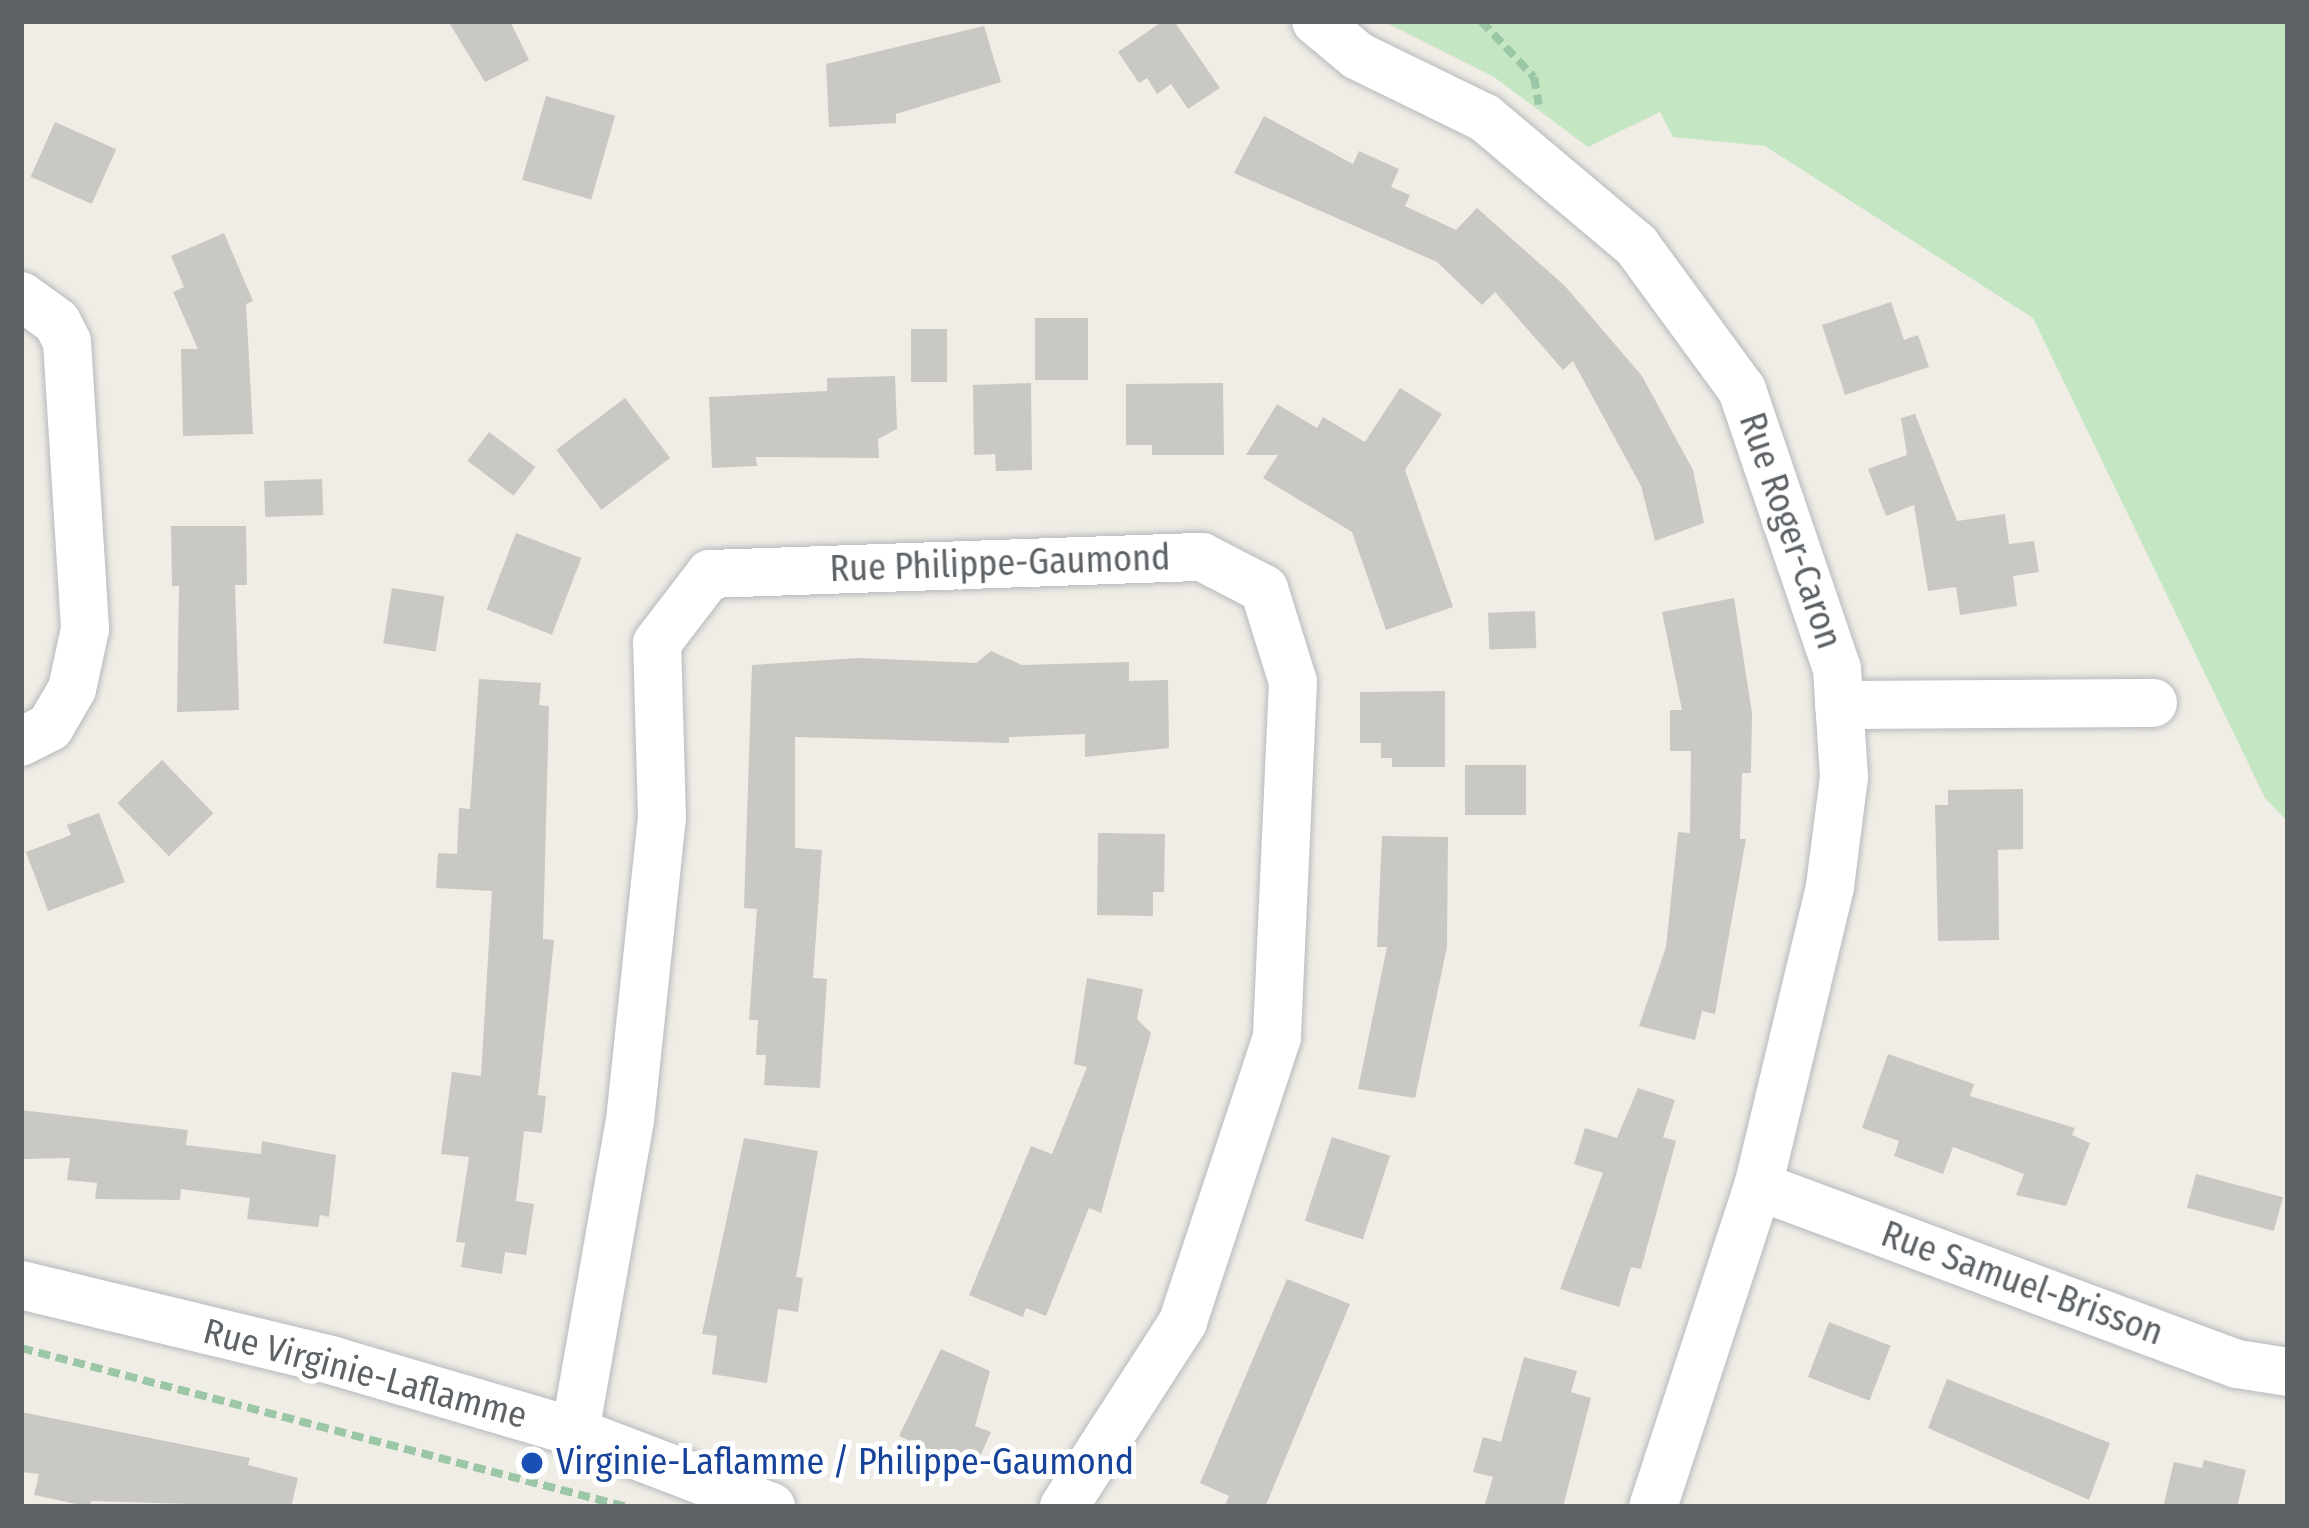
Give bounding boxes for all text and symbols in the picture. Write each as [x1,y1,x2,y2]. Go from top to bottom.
street label: Rue Roger-Caron [1729,407,1851,655]
street label: Rue Philippe-Gaumond [829,536,1171,592]
street label: Rue Samuel-Brisson [1875,1213,2169,1355]
street label: Rue Virginie-Laflamme [199,1310,531,1438]
place label: Virginie-Laflamme / Philippe-Gaumond [556,1441,1134,1485]
marker: Virginie-Laflamme / Philippe-Gaumond [519,1450,545,1476]

